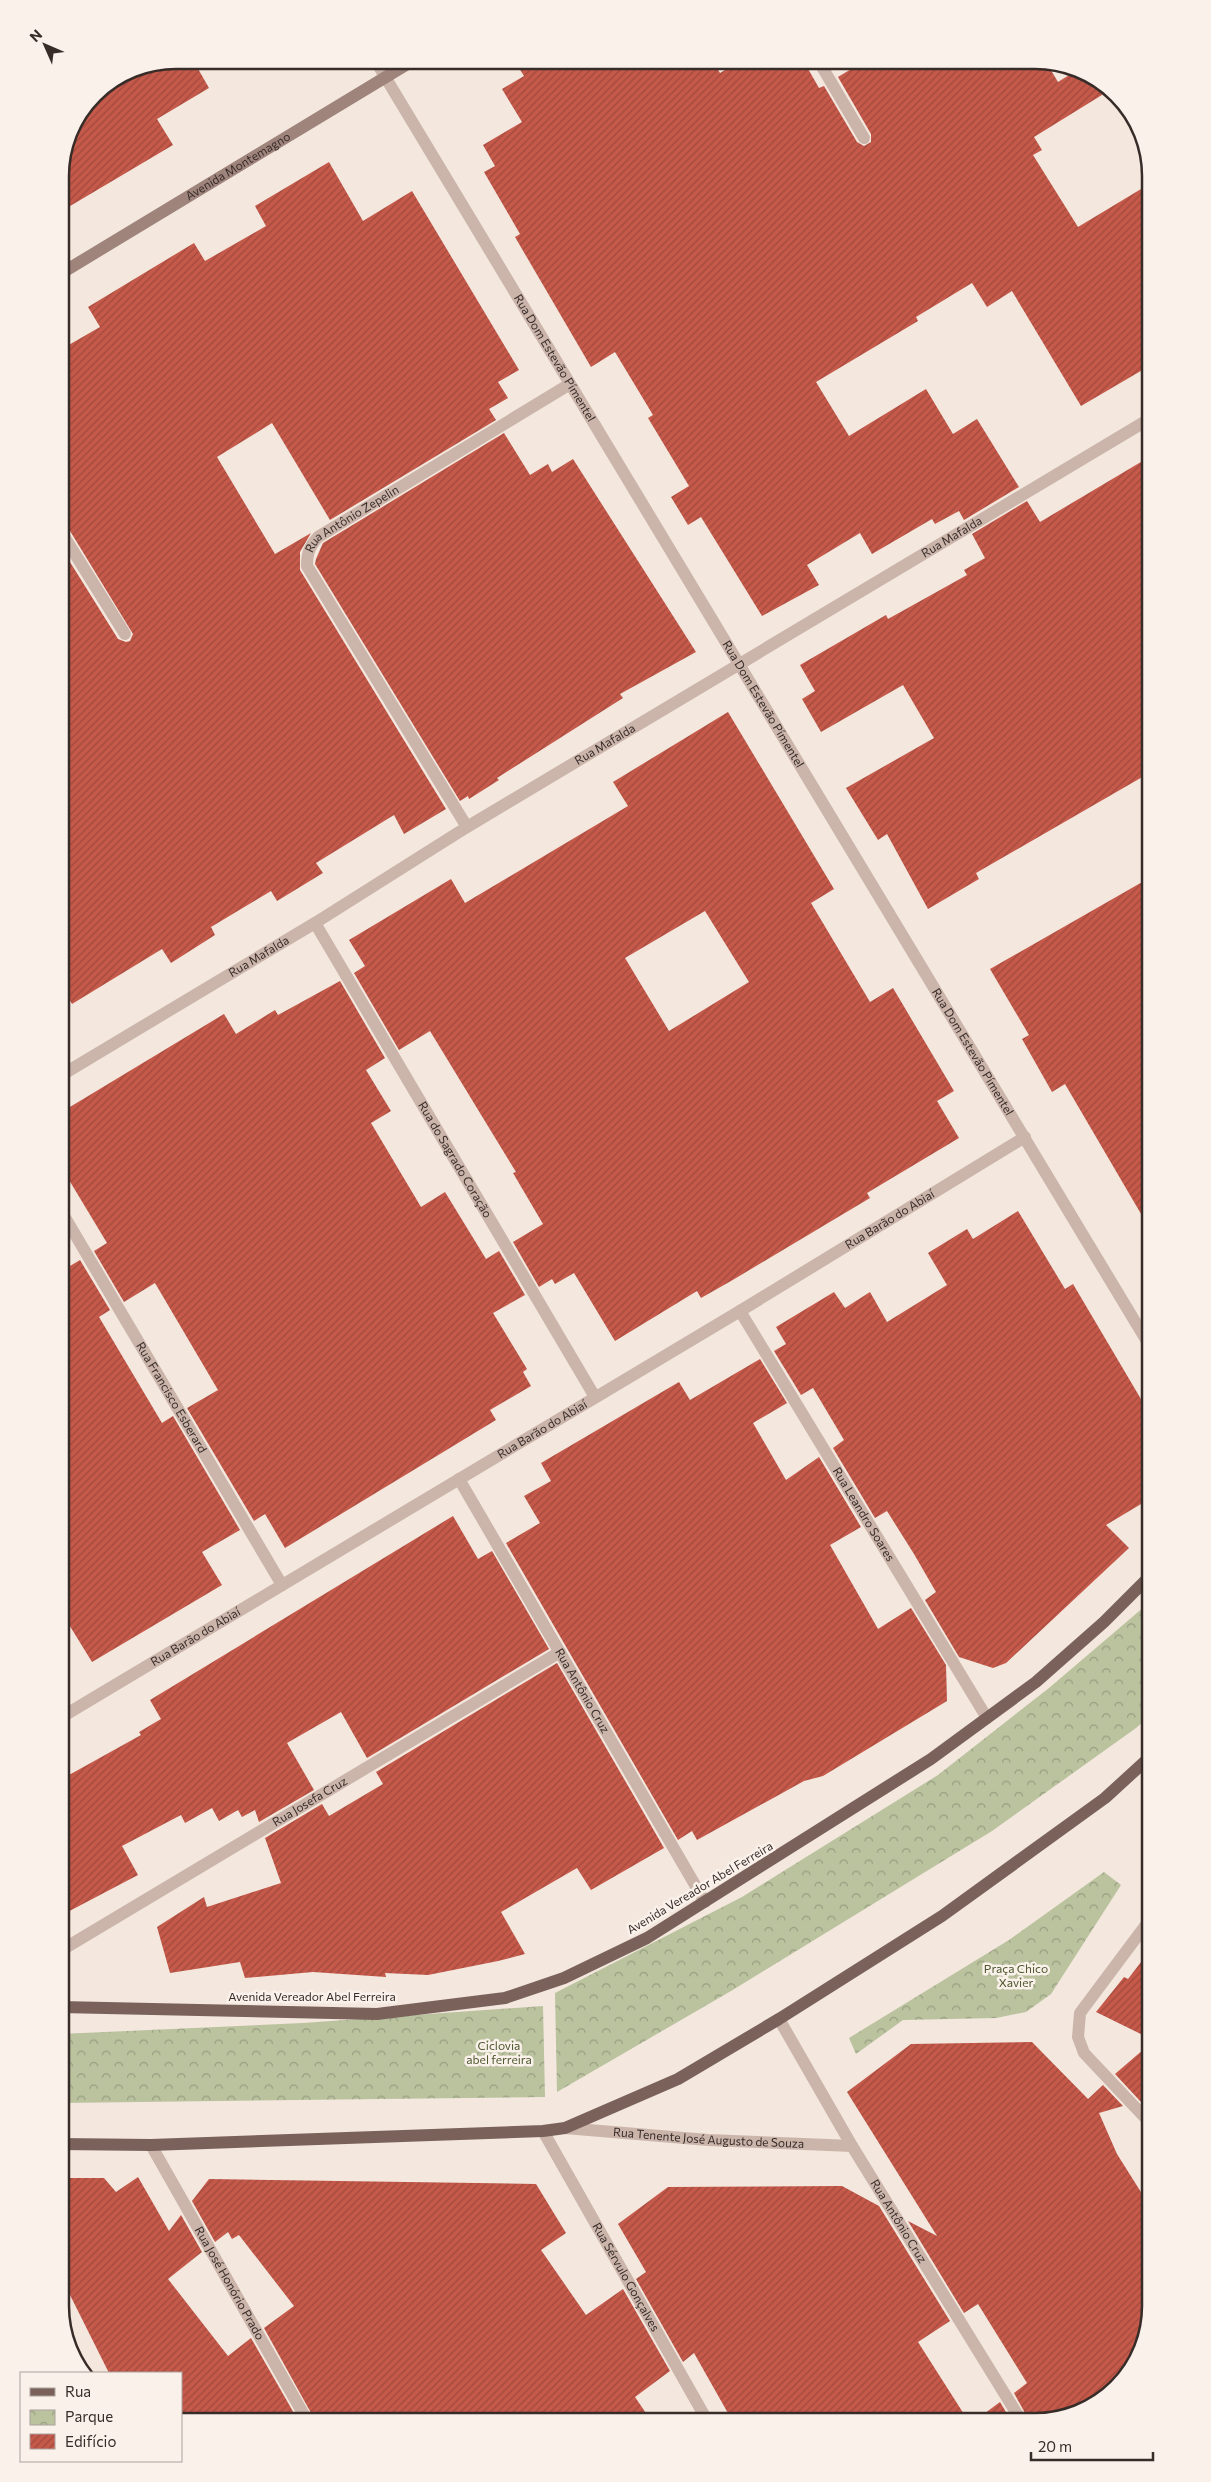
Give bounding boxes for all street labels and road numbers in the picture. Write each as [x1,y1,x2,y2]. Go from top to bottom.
street label: Avenida Montemagno [183,129,292,202]
street label: Rua Dom Estevão Pímentel [512,291,599,424]
street label: Rua Antônio Zepelin [301,482,401,554]
street label: Rua Mafalda [918,513,984,560]
street label: Rua Dom Estevão Pímentel [720,637,808,770]
street label: Rua Mafalda [572,720,637,767]
street label: Rua Mafalda [226,932,291,979]
street label: Rua Dom Estevão Pímentel [930,985,1017,1118]
street label: Rua do Sagrado Coração [416,1099,495,1220]
street label: Rua Barão do Abiaí [842,1186,937,1251]
street label: Rua Francisco Esberard [134,1339,210,1455]
street label: Rua Barão do Abiaí [494,1396,590,1461]
street label: Rua Leandro Soares [830,1464,898,1564]
street label: Rua Barão do Abiaí [148,1603,243,1668]
street label: Rua Antônio Cruz [553,1645,613,1735]
street label: Rua Josefa Cruz [269,1773,349,1828]
street label: Avenida Vereador Abel Ferreira [624,1838,775,1936]
street label: Avenida Vereador Abel Ferreira [228,1989,396,2003]
street label: Rua Tenente José Augusto de Souza [613,2124,804,2150]
street label: Rua Antônio Cruz [868,2176,930,2265]
street label: Rua Sérvulo Gonçalves [590,2220,663,2334]
street label: Rua José Honório Prado [193,2224,268,2342]

